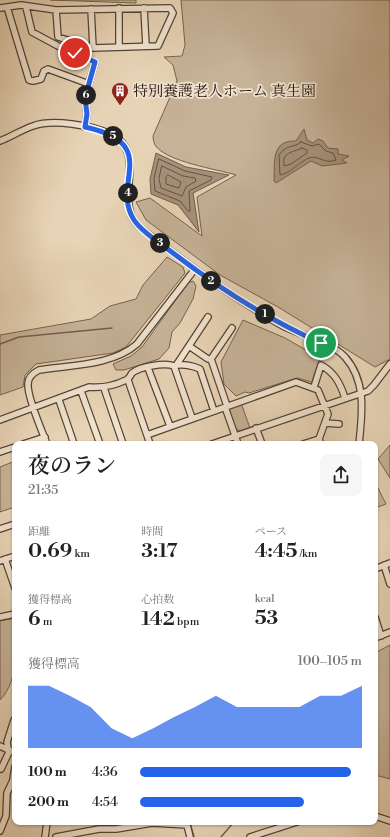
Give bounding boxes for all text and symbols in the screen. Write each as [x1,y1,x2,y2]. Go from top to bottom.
pin [58,36,92,70]
icon: check [64,42,86,64]
building icon: 特別養護老人ホーム 真生園 [110,81,130,106]
place label: 特別養護老人ホーム 真生園 [133,82,316,101]
pin: 6 [76,85,96,105]
text: 6 [83,88,89,102]
pin: 5 [103,126,123,146]
text: 5 [110,129,116,143]
pin: 4 [118,183,138,203]
text: 4 [124,186,132,200]
pin: 3 [150,233,170,253]
text: 3 [157,236,163,250]
pin: 2 [201,271,221,291]
text: 2 [208,274,214,288]
pin: 1 [255,304,275,324]
text: 1 [262,307,268,321]
pin [304,326,338,360]
icon: arrive [310,332,332,354]
text: 夜のラン [28,453,116,480]
button: share [320,454,362,496]
text: 21:35 [28,482,58,498]
text: 距離 [28,525,50,539]
text: 時間 [141,525,163,539]
text: ペース [255,525,287,539]
text: 0.69 [28,539,72,564]
text: 3:17 [141,539,178,564]
text: 4:45 [255,539,298,564]
text: km [72,547,90,561]
text: /km [298,547,317,561]
text: kcal [255,592,275,606]
text: 獲得標高 [28,593,72,607]
text: 心拍数 [141,593,174,607]
text: 53 [255,606,278,631]
text: 6 [28,607,40,632]
text: 142 [141,607,175,632]
text: m [40,615,52,629]
text: bpm [175,615,199,629]
text: 100–105 m [298,653,362,669]
text: 獲得標高 [28,656,80,672]
text: 100 m [28,764,67,780]
text: 4:36 [92,764,118,780]
text: 200 m [28,794,69,810]
text: 4:54 [92,794,118,810]

